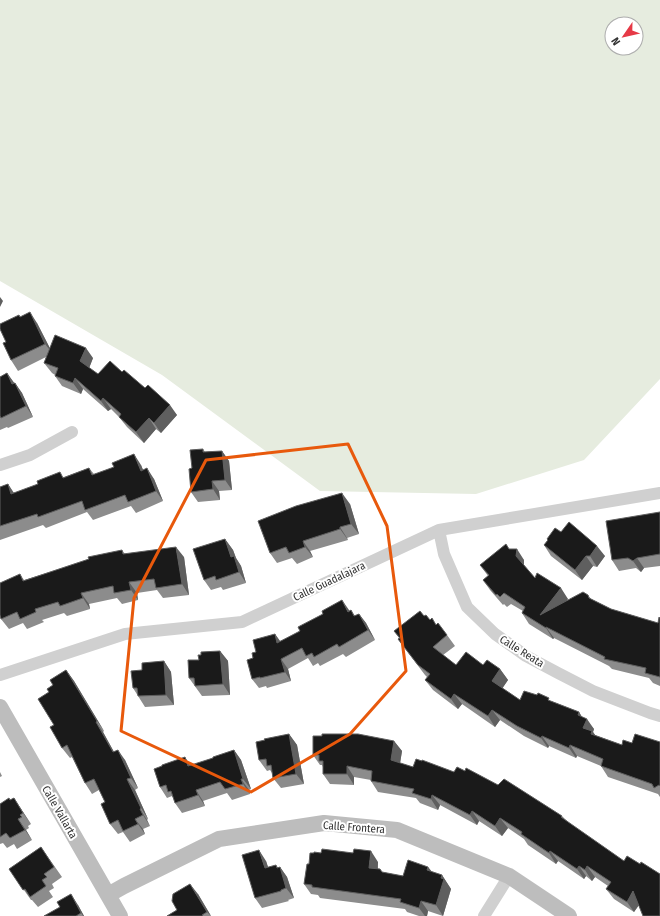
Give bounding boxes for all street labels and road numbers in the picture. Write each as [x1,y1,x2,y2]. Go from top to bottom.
street label: Calle Guadalajara [291,559,367,604]
street label: Calle Reata [497,633,546,670]
street label: Calle Vallarta [39,784,80,841]
street label: Calle Frontera [323,819,385,836]

